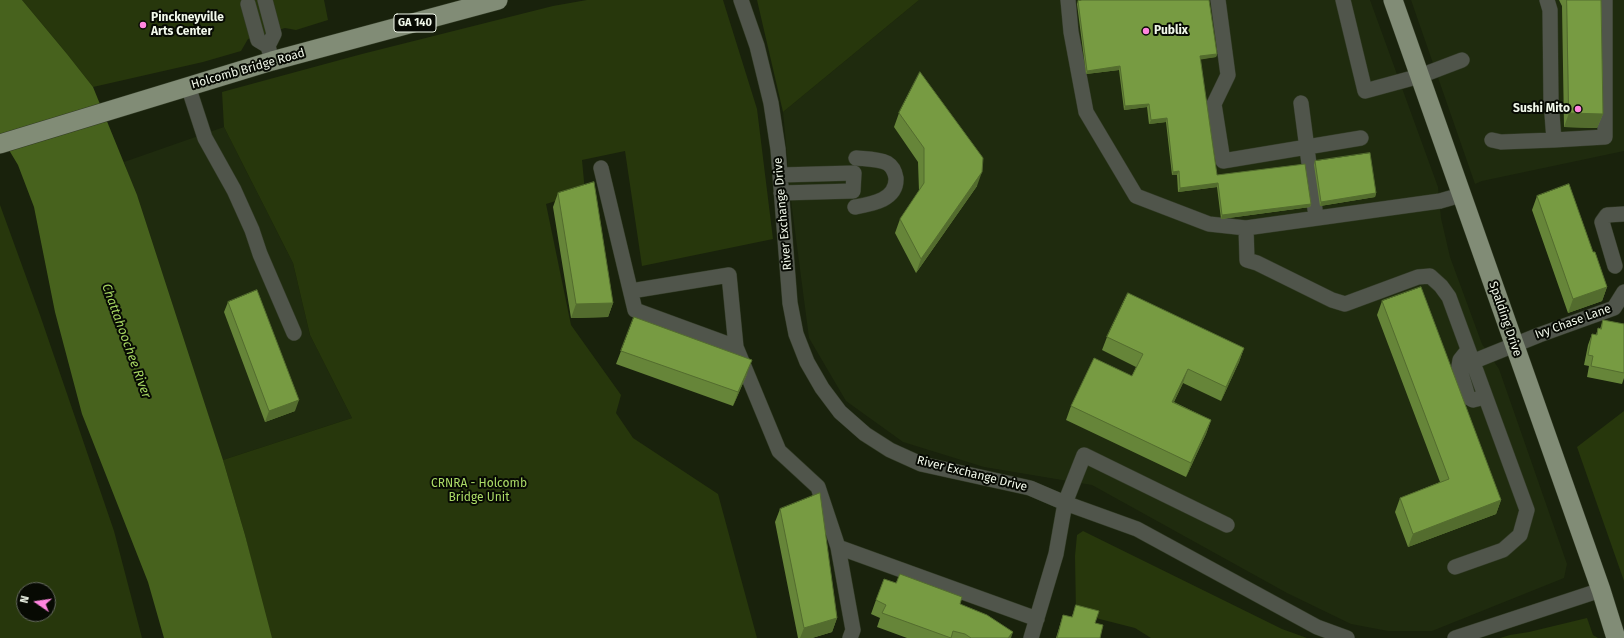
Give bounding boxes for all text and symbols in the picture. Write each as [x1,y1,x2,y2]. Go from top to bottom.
place label: Pinckneyville Arts Center [151,11,224,39]
road number: GA 140 [394,14,436,32]
marker: Pinckneyville Arts Center [138,20,148,30]
place label: Publix [1154,24,1188,38]
marker: Publix [1141,26,1151,36]
street label: Holcomb Bridge Road [189,46,307,92]
place label: Sushi Mito [1513,102,1570,116]
marker: Sushi Mito [1573,104,1583,114]
street label: River Exchange Drive [771,157,795,271]
street label: Spalding Drive [1485,280,1525,358]
water label: Chattahoochee River [98,282,154,400]
street label: Ivy Chase Lane [1533,302,1613,342]
street label: River Exchange Drive [915,453,1029,495]
park label: CRNRA - Holcomb Bridge Unit [431,477,527,505]
north arrow [16,582,56,622]
text: N [18,594,32,604]

